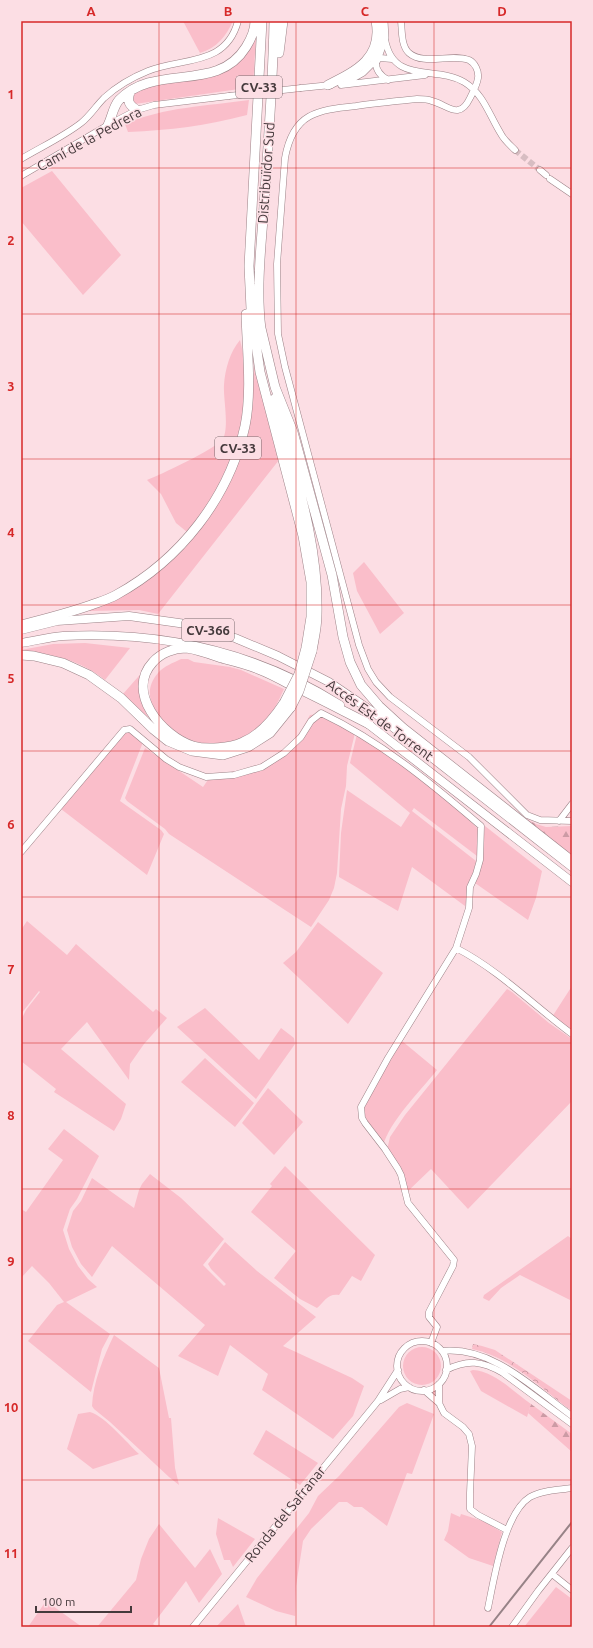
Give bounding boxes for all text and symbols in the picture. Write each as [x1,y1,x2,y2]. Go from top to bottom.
text: A [86,4,96,18]
text: B [224,4,233,18]
text: C [361,4,370,18]
text: D [497,4,507,18]
road number: CV-33 [236,76,282,98]
text: 1 [7,87,15,101]
street label: Camí de la Pedrera [34,104,144,174]
street label: Distribuïdor Sud [254,122,278,224]
text: 2 [7,233,15,247]
text: 3 [7,379,15,393]
road number: CV-33 [215,437,261,459]
text: 4 [7,525,15,539]
road number: CV-366 [182,619,234,641]
text: 5 [7,671,15,685]
street label: Accés Est de Torrent [324,676,437,764]
text: 6 [7,817,15,831]
text: 7 [7,962,15,976]
text: 8 [7,1108,15,1122]
text: 9 [7,1254,15,1268]
text: 10 [4,1400,18,1414]
street label: Ronda del Safranar [241,1462,329,1565]
text: 11 [4,1546,18,1560]
scale bar [36,1588,131,1614]
text: 100 m [42,1595,75,1608]

